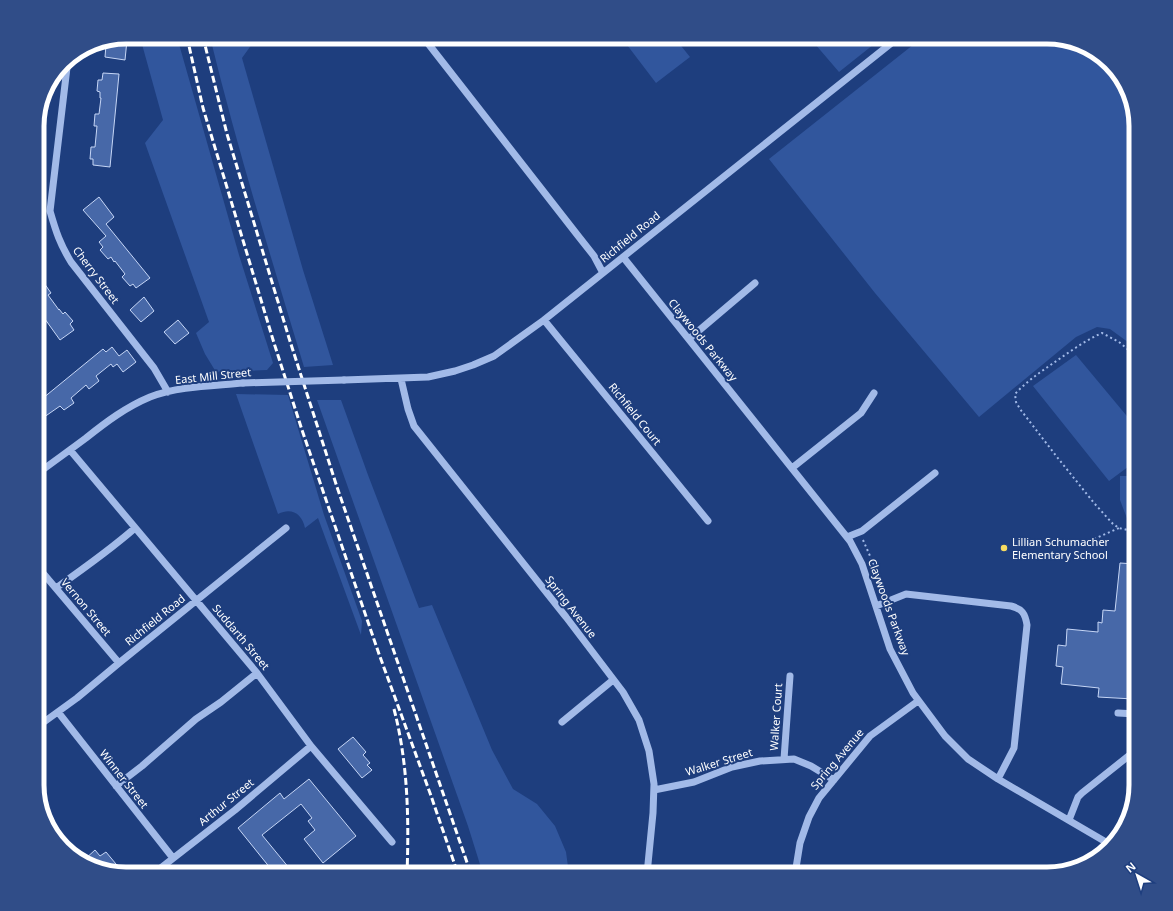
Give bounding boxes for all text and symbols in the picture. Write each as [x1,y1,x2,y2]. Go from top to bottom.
street label: Richfield Road [596,208,663,266]
street label: Cherry Street [70,243,123,306]
street label: Claywoods Parkway [665,295,742,384]
street label: East Mill Street [174,364,252,387]
street label: Richfield Court [606,379,665,448]
place label: Lillian Schumacher Elementary School [1012,534,1110,562]
marker: Lillian Schumacher Elementary School [999,543,1009,553]
street label: Claywoods Parkway [865,556,914,658]
street label: Spring Avenue [542,572,600,641]
street label: Vernon Street [58,575,115,639]
street label: Richfield Road [121,591,188,649]
street label: Suddarth Street [209,601,273,673]
street label: Walker Court [766,683,785,751]
street label: Spring Avenue [807,725,867,792]
street label: Walker Street [684,744,754,779]
street label: Winner Street [97,746,152,811]
street label: Arthur Street [195,775,257,829]
north arrow [1117,855,1157,895]
text: N [1122,858,1139,875]

